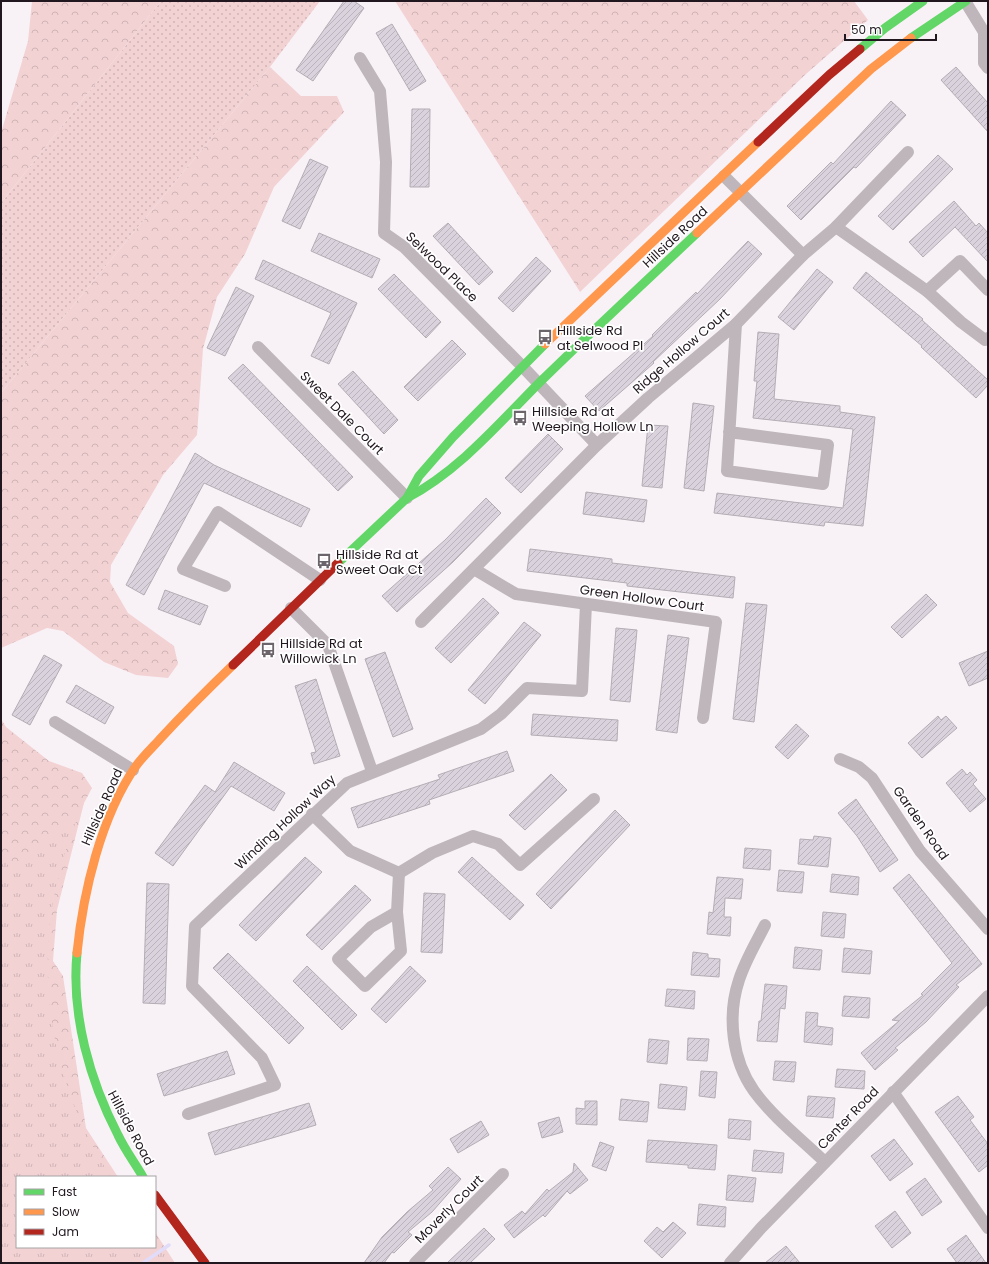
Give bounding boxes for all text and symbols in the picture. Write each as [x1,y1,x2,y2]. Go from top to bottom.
scale bar [845,16,936,42]
text: 50 m [851,21,882,38]
street label: Hillside Road [638,202,712,272]
street label: Selwood Place [402,228,482,306]
street label: Ridge Hollow Court [628,303,734,398]
place label: Hillside Rd at Selwood Pl [557,321,643,355]
bus stop icon: Hillside Rd at Selwood Pl [536,328,554,346]
street label: Sweet Dale Court [296,367,388,459]
place label: Hillside Rd at Weeping Hollow Ln [532,402,653,436]
bus stop icon: Hillside Rd at Weeping Hollow Ln [511,409,529,427]
place label: Hillside Rd at Sweet Oak Ct [336,545,423,579]
bus stop icon: Hillside Rd at Sweet Oak Ct [315,552,333,570]
street label: Green Hollow Court [579,580,706,616]
place label: Hillside Rd at Willowick Ln [280,634,363,668]
bus stop icon: Hillside Rd at Willowick Ln [259,641,277,659]
street label: Hillside Road [77,765,127,849]
street label: Winding Hollow Way [230,770,340,874]
street label: Garden Road [888,782,954,864]
street label: Center Road [813,1082,883,1154]
street label: Hillside Road [103,1087,159,1169]
street label: Moverly Court [410,1170,488,1248]
legend [16,1176,156,1248]
text: Fast [52,1183,77,1200]
text: Slow [52,1203,80,1220]
text: Jam [52,1223,79,1240]

